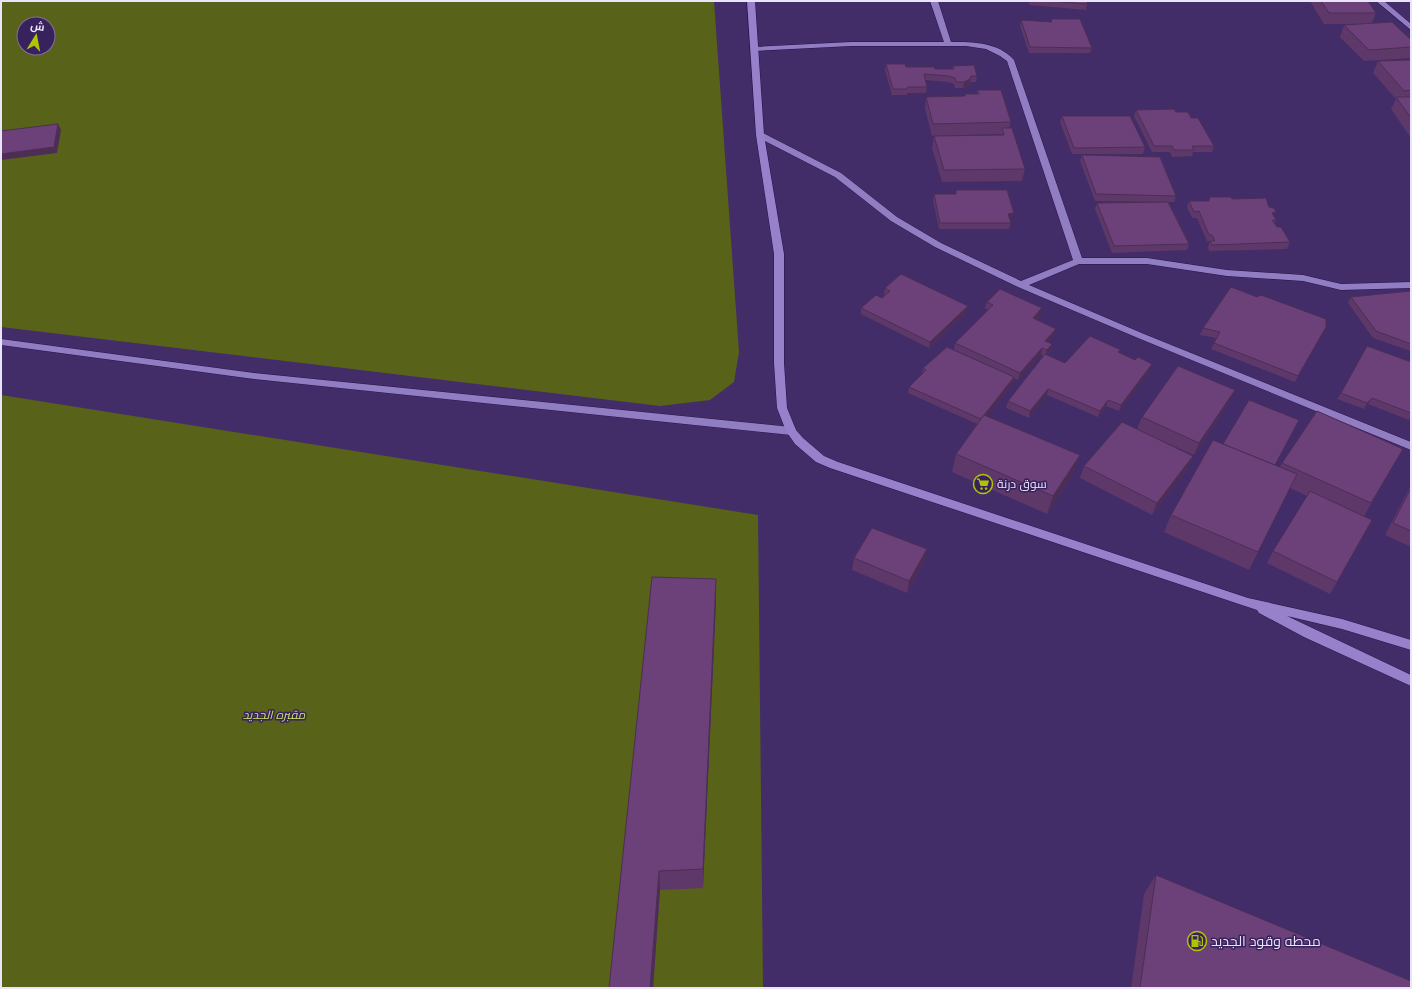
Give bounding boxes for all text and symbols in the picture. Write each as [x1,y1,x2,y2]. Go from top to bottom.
north arrow [16,16,56,56]
text: ش [30,18,46,34]
supermarket icon: سوق درنة [972,473,994,495]
place label: سوق درنة [997,476,1047,491]
park label: مقبره الجديد [243,707,306,722]
fuel station icon: محطه وقود الجديد [1186,930,1208,952]
place label: محطه وقود الجديد [1211,932,1321,950]

